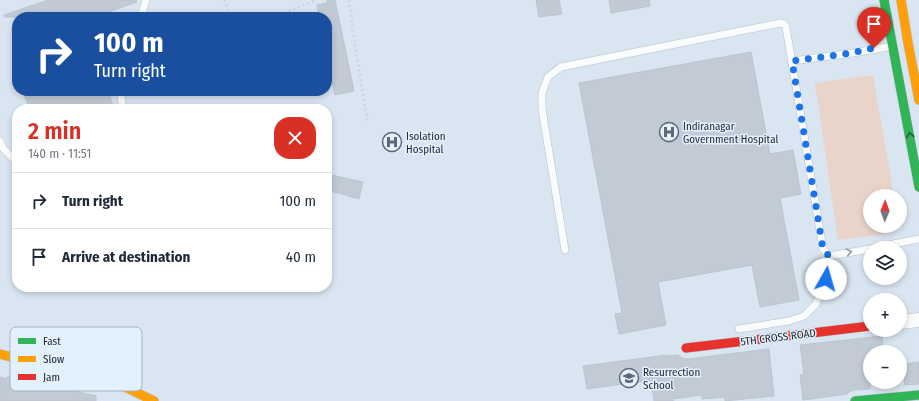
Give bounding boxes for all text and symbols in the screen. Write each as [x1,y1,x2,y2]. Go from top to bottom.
pin [857,7.0,891,48]
icon: arrive [863,13,885,35]
text: 100 m [94,26,164,59]
icon: right [28,28,80,80]
text: Turn right [94,60,166,82]
text: 2 min [28,117,81,145]
button: close [274,117,316,159]
place label: Indiranagar Government Hospital [683,120,778,146]
hospital icon: Indiranagar Government Hospital [658,121,680,143]
place label: Isolation Hospital [406,130,446,156]
hospital icon: Isolation Hospital [381,131,403,153]
one-way arrow [906,132,914,138]
text: 140 m · 11:51 [28,146,91,161]
north arrow [863,189,907,233]
map controls [863,189,907,389]
icon: right [28,190,50,212]
text: Turn right [62,192,123,210]
text: 100 m [279,192,316,210]
button: layers [863,241,907,285]
icon: arrive [28,246,50,268]
text: Arrive at destination [62,248,190,266]
text: 40 m [286,248,316,266]
one-way arrow [846,249,853,257]
position arrow [805,258,847,300]
button: + [863,293,907,337]
street label: 5TH CROSS ROAD [740,326,816,349]
legend [10,327,142,391]
text: Fast [43,335,61,348]
button: − [863,345,907,389]
text: Slow [43,353,64,366]
place label: Resurrection School [643,366,700,392]
school or university icon: Resurrection School [618,367,640,389]
text: Jam [43,371,60,384]

